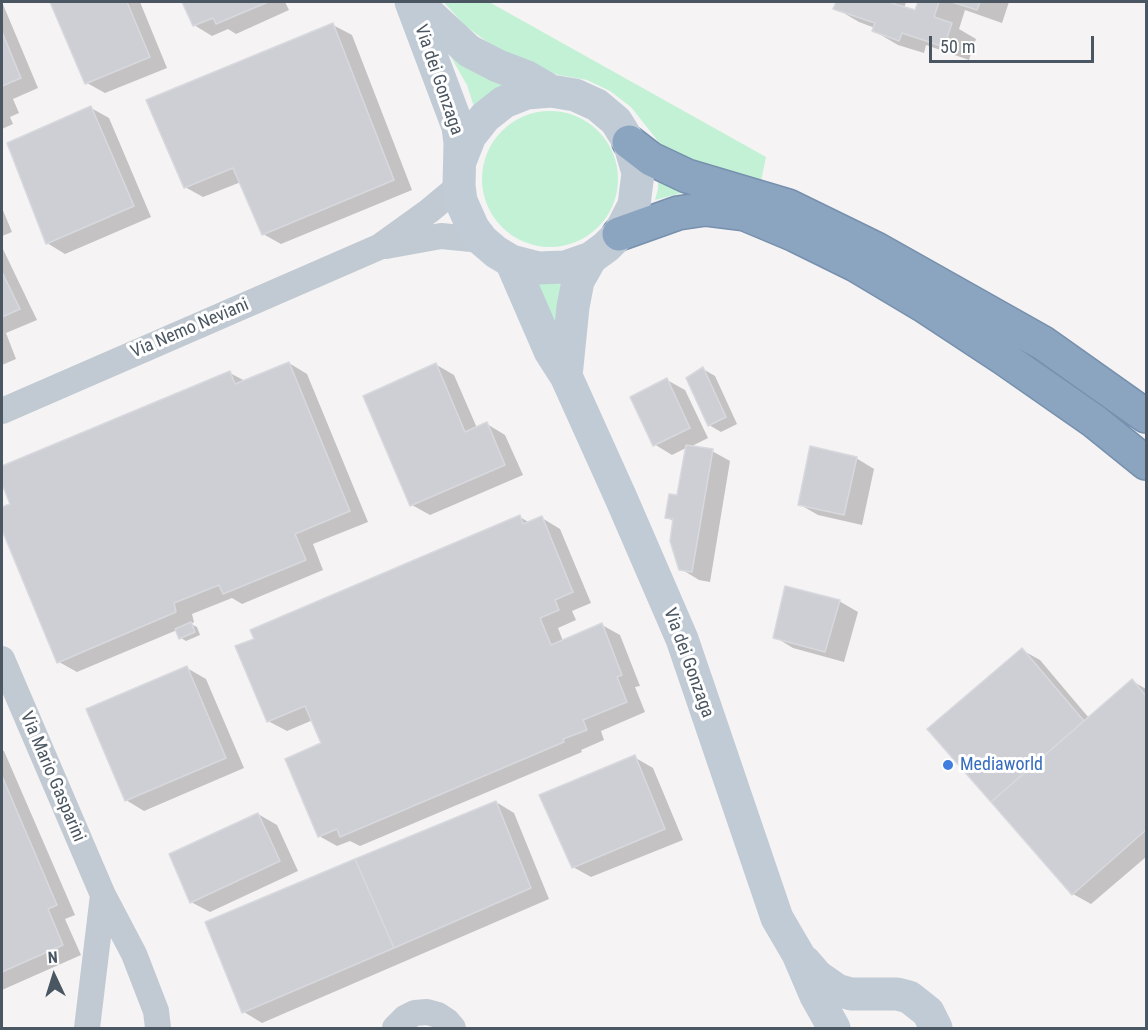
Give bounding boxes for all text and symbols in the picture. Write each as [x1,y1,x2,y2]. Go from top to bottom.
street label: Via dei Gonzaga [409,22,467,138]
scale bar [932,24,1097,62]
text: 50 m [940,36,975,57]
street label: Via Nemo Neviani [128,294,252,364]
street label: Via dei Gonzaga [658,605,718,721]
street label: Via Mario Gasparini [15,709,89,845]
place label: Mediaworld [960,754,1043,776]
marker: Mediaworld [941,758,955,772]
north arrow [24,946,84,1006]
text: N [47,948,58,967]

